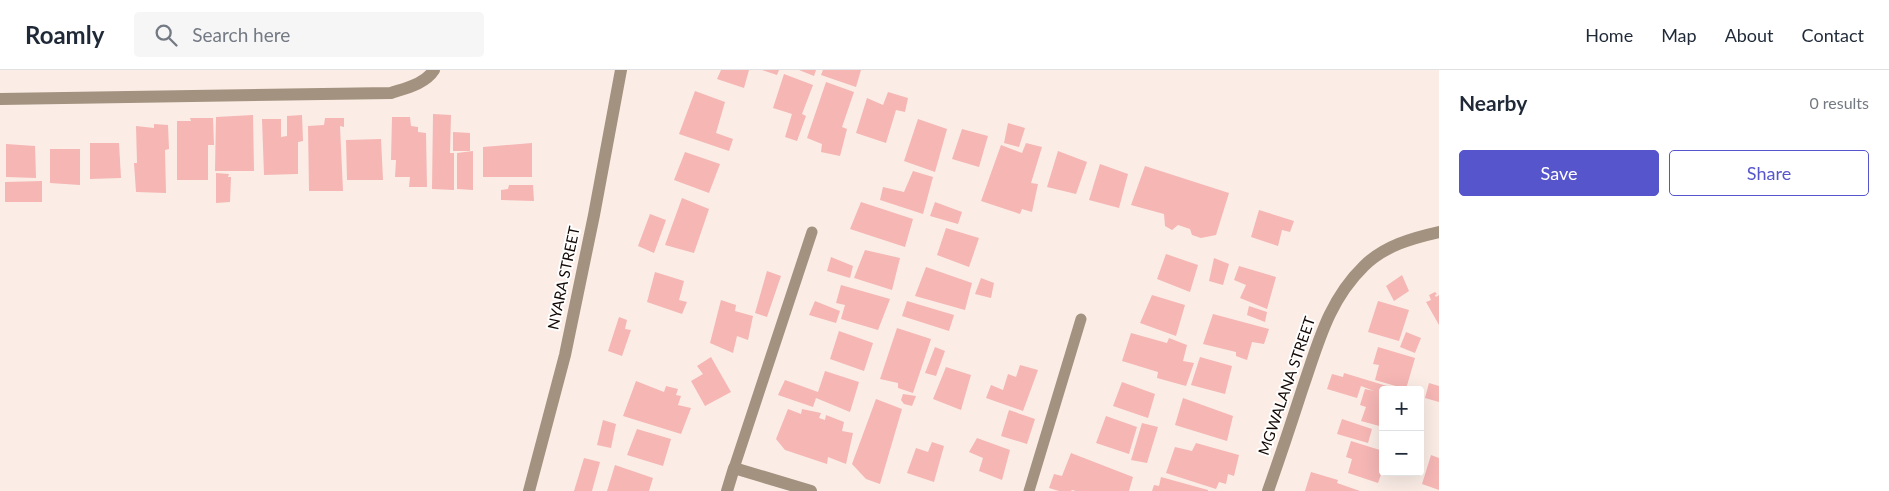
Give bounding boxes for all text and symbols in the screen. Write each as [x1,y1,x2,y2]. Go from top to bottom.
search box [134,12,484,57]
text: Roamly [25,20,104,49]
icon: search [152,21,180,49]
text: Search here [192,23,290,46]
text: Home [1585,24,1633,46]
text: Map [1661,24,1697,46]
text: About [1725,24,1774,46]
text: Contact [1802,24,1864,46]
text: Nearby [1459,90,1527,115]
text: 0 results [1809,93,1869,112]
button: Save [1459,150,1659,196]
button: Share [1669,150,1869,196]
street label: NYARA STREET [543,224,583,331]
street label: MGWALANA STREET [1254,314,1318,457]
map controls [1379,386,1424,476]
button: + [1379,386,1424,431]
button: − [1379,431,1424,476]

